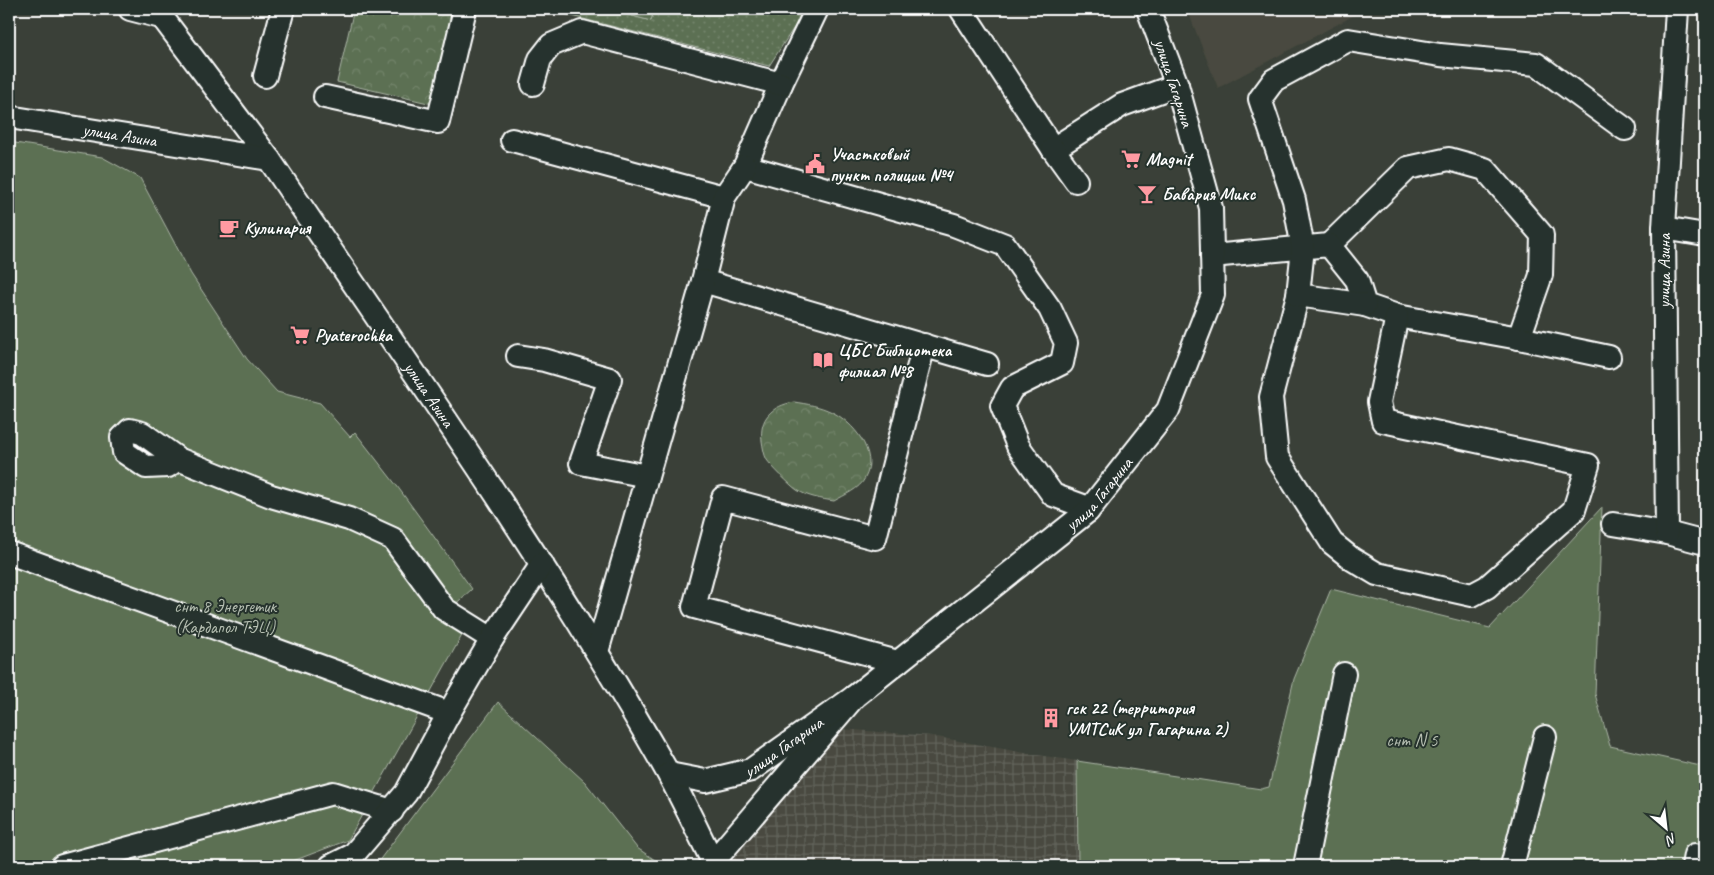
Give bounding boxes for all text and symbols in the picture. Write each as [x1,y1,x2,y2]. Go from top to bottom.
street label: улица Гагарина [1149,35,1199,131]
street label: улица Азина [80,118,160,152]
place label: Участковый пункт полиции №4 [830,143,954,186]
supermarket icon: Magnit [1120,148,1142,170]
place label: Magnit [1146,148,1194,170]
public building icon: Участковый пункт полиции №4 [804,153,826,175]
bar icon: Бавария Микс [1136,183,1158,205]
place label: Бавария Микс [1162,183,1257,205]
cafe icon: Кулинария [218,217,240,239]
place label: Кулинария [244,217,312,239]
street label: улица Азина [1653,232,1675,309]
supermarket icon: Pyaterochka [289,324,311,346]
place label: Pyaterochka [315,324,394,346]
place label: ЦБС Библиотека филиал №8 [838,339,952,382]
library icon: ЦБС Библиотека филиал №8 [812,349,834,371]
street label: улица Азина [399,357,460,433]
street label: улица Гагарина [1060,452,1138,536]
park label: снт 8 Энергетик (Кардапол ТЭЦ) [174,595,277,638]
place label: гск 22 (территория УМТСиК ул Гагарина 2) [1066,697,1229,740]
building icon: гск 22 (территория УМТСиК ул Гагарина 2) [1040,707,1062,729]
street label: улица Гагарина [742,711,828,782]
park label: снт N 5 [1386,729,1439,751]
north arrow [1642,802,1692,852]
text: N [1662,829,1680,850]

